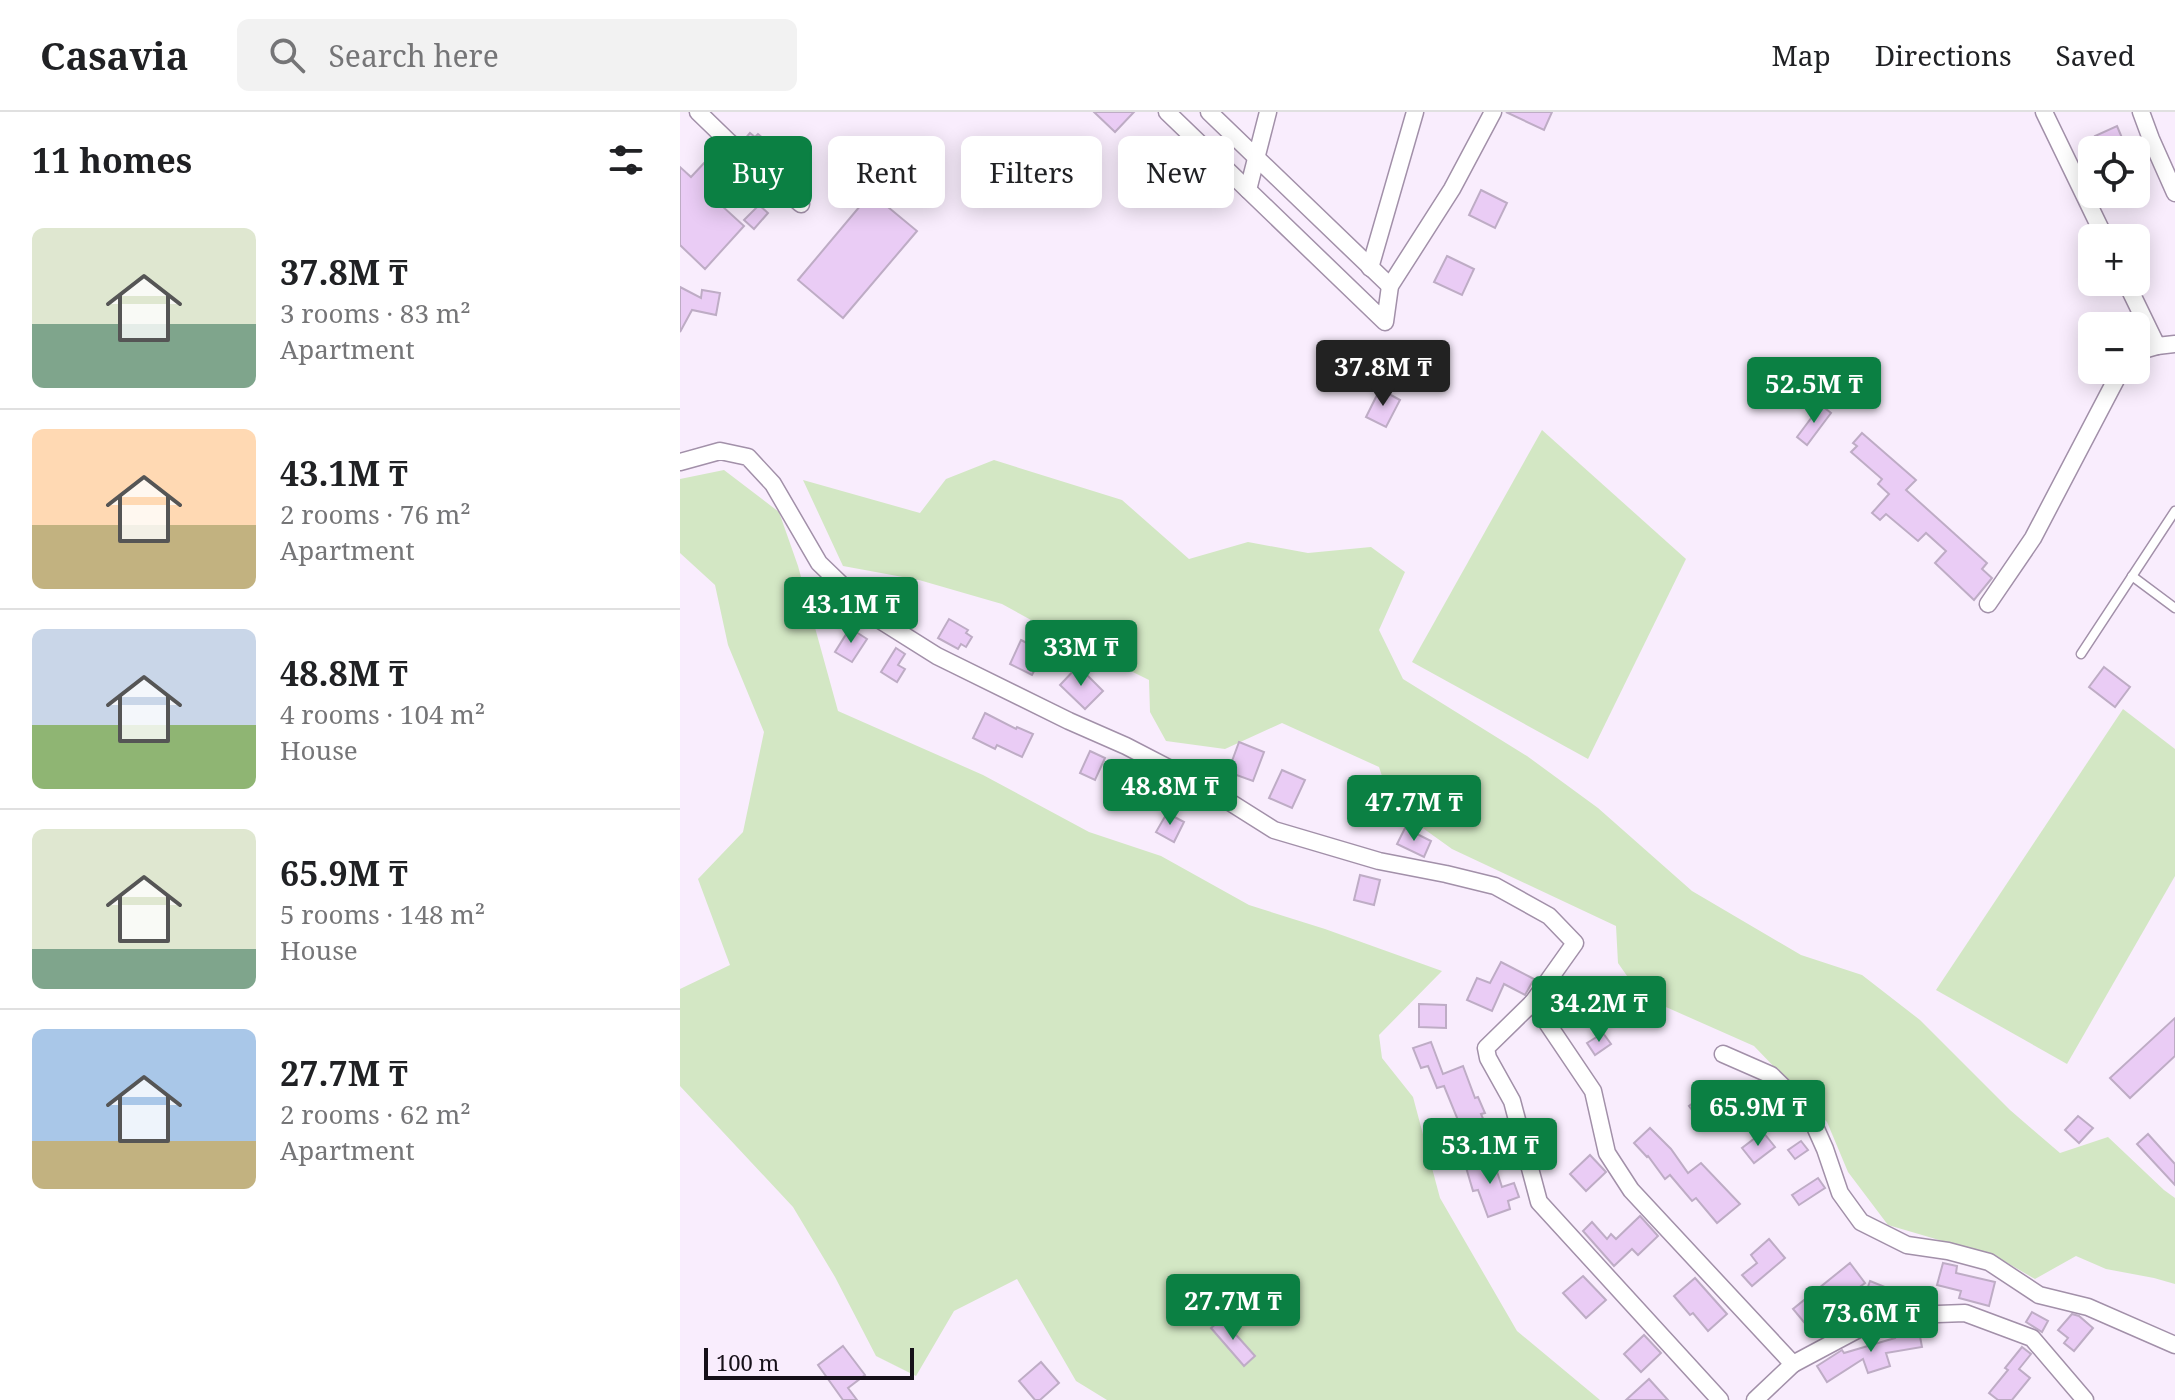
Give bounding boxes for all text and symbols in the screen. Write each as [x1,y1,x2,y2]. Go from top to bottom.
search box [237,19,797,91]
text: Casavia [40,29,189,81]
icon: search [265,33,309,77]
text: Search here [329,35,499,76]
text: Map [1771,36,1831,74]
text: Directions [1875,36,2012,74]
text: Saved [2056,36,2135,74]
chip: Buy [704,136,812,208]
chip: Rent [828,136,945,208]
chip: Filters [961,136,1102,208]
chip: New [1118,136,1234,208]
map controls [2078,136,2150,384]
button: locate [2078,136,2150,208]
text: 11 homes [32,137,192,183]
icon: filters [604,138,648,182]
button: + [2078,224,2150,296]
text: 37.8M ₸ [280,249,408,295]
icon: home [96,260,192,356]
text: 3 rooms · 83 m² [280,295,471,331]
button: − [2078,312,2150,384]
text: Apartment [280,331,415,367]
pin: 37.8M ₸ [1309,340,1457,408]
text: 37.8M ₸ [1334,348,1432,384]
pin: 52.5M ₸ [1740,357,1888,425]
text: 52.5M ₸ [1765,365,1863,401]
text: 43.1M ₸ [280,450,408,496]
icon: home [96,461,192,557]
text: 2 rooms · 76 m² [280,496,471,532]
text: Apartment [280,532,415,568]
pin: 43.1M ₸ [777,577,925,645]
text: 43.1M ₸ [802,585,900,621]
pin: 33M ₸ [1025,620,1137,688]
text: 33M ₸ [1043,628,1119,664]
text: 48.8M ₸ [280,650,408,696]
icon: home [96,661,192,757]
text: 4 rooms · 104 m² [280,696,485,732]
text: House [280,732,358,768]
pin: 48.8M ₸ [1096,759,1244,827]
text: 48.8M ₸ [1121,767,1219,803]
pin: 47.7M ₸ [1340,775,1488,843]
text: 47.7M ₸ [1365,783,1463,819]
text: 65.9M ₸ [280,850,408,896]
icon: home [96,861,192,957]
text: 5 rooms · 148 m² [280,896,485,932]
text: House [280,932,358,968]
pin: 34.2M ₸ [1525,976,1673,1044]
text: 34.2M ₸ [1550,984,1648,1020]
text: 27.7M ₸ [280,1050,408,1096]
icon: home [96,1061,192,1157]
pin: 65.9M ₸ [1684,1080,1832,1148]
text: 65.9M ₸ [1709,1088,1807,1124]
text: 2 rooms · 62 m² [280,1096,471,1132]
pin: 53.1M ₸ [1416,1118,1564,1186]
text: 53.1M ₸ [1441,1126,1539,1162]
text: Apartment [280,1132,415,1168]
pin: 27.7M ₸ [1159,1274,1307,1342]
text: 27.7M ₸ [1184,1282,1282,1318]
pin: 73.6M ₸ [1797,1286,1945,1354]
text: 73.6M ₸ [1822,1294,1920,1330]
scale bar [704,1344,914,1380]
text: 100 m [716,1347,779,1377]

